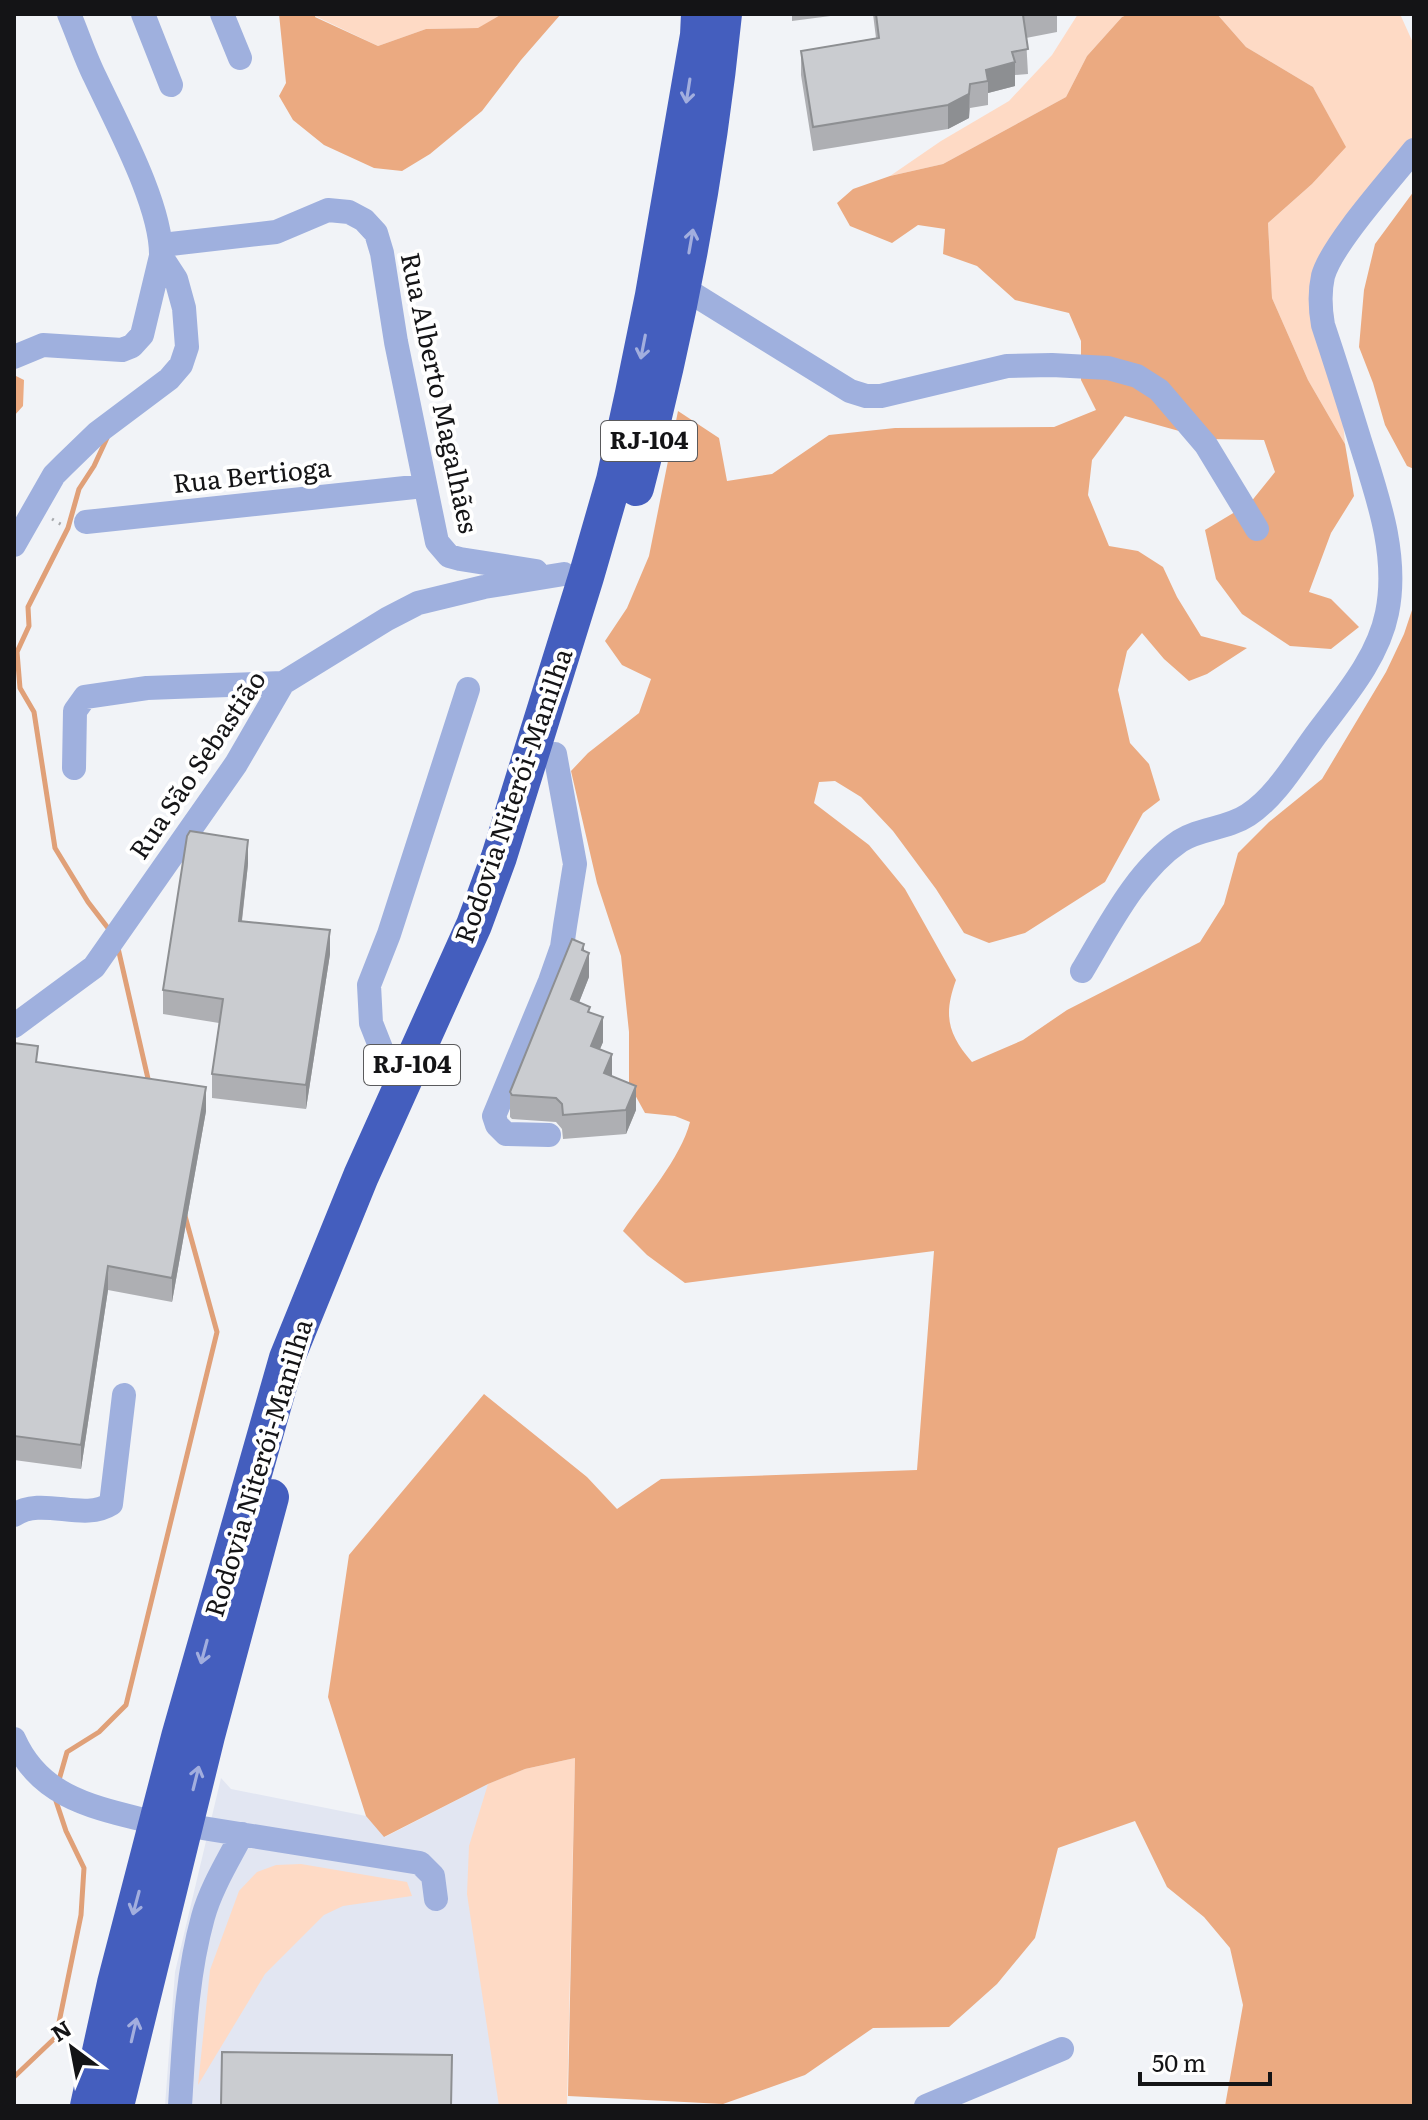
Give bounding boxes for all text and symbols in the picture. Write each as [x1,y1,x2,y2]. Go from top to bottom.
one-way arrow [680,78,695,103]
one-way arrow [684,229,699,254]
street label: Rua Alberto Magalhães [393,249,490,536]
one-way arrow [634,334,649,359]
road number: RJ-104 [601,421,697,461]
street label: Rua Bertioga [171,446,333,501]
street label: Rodovia Niterói-Manilha [443,642,580,948]
street label: Rua São Sebastião [118,661,274,866]
road number: RJ-104 [364,1045,460,1085]
street label: Rodovia Niterói-Manilha [193,1313,321,1621]
one-way arrow [196,1639,211,1665]
one-way arrow [190,1765,205,1791]
one-way arrow [128,1890,143,1916]
north arrow [32,2008,112,2088]
text: N [44,2011,77,2049]
one-way arrow [127,2018,142,2044]
scale bar [1140,2036,1270,2086]
text: 50 m [1152,2044,1206,2079]

